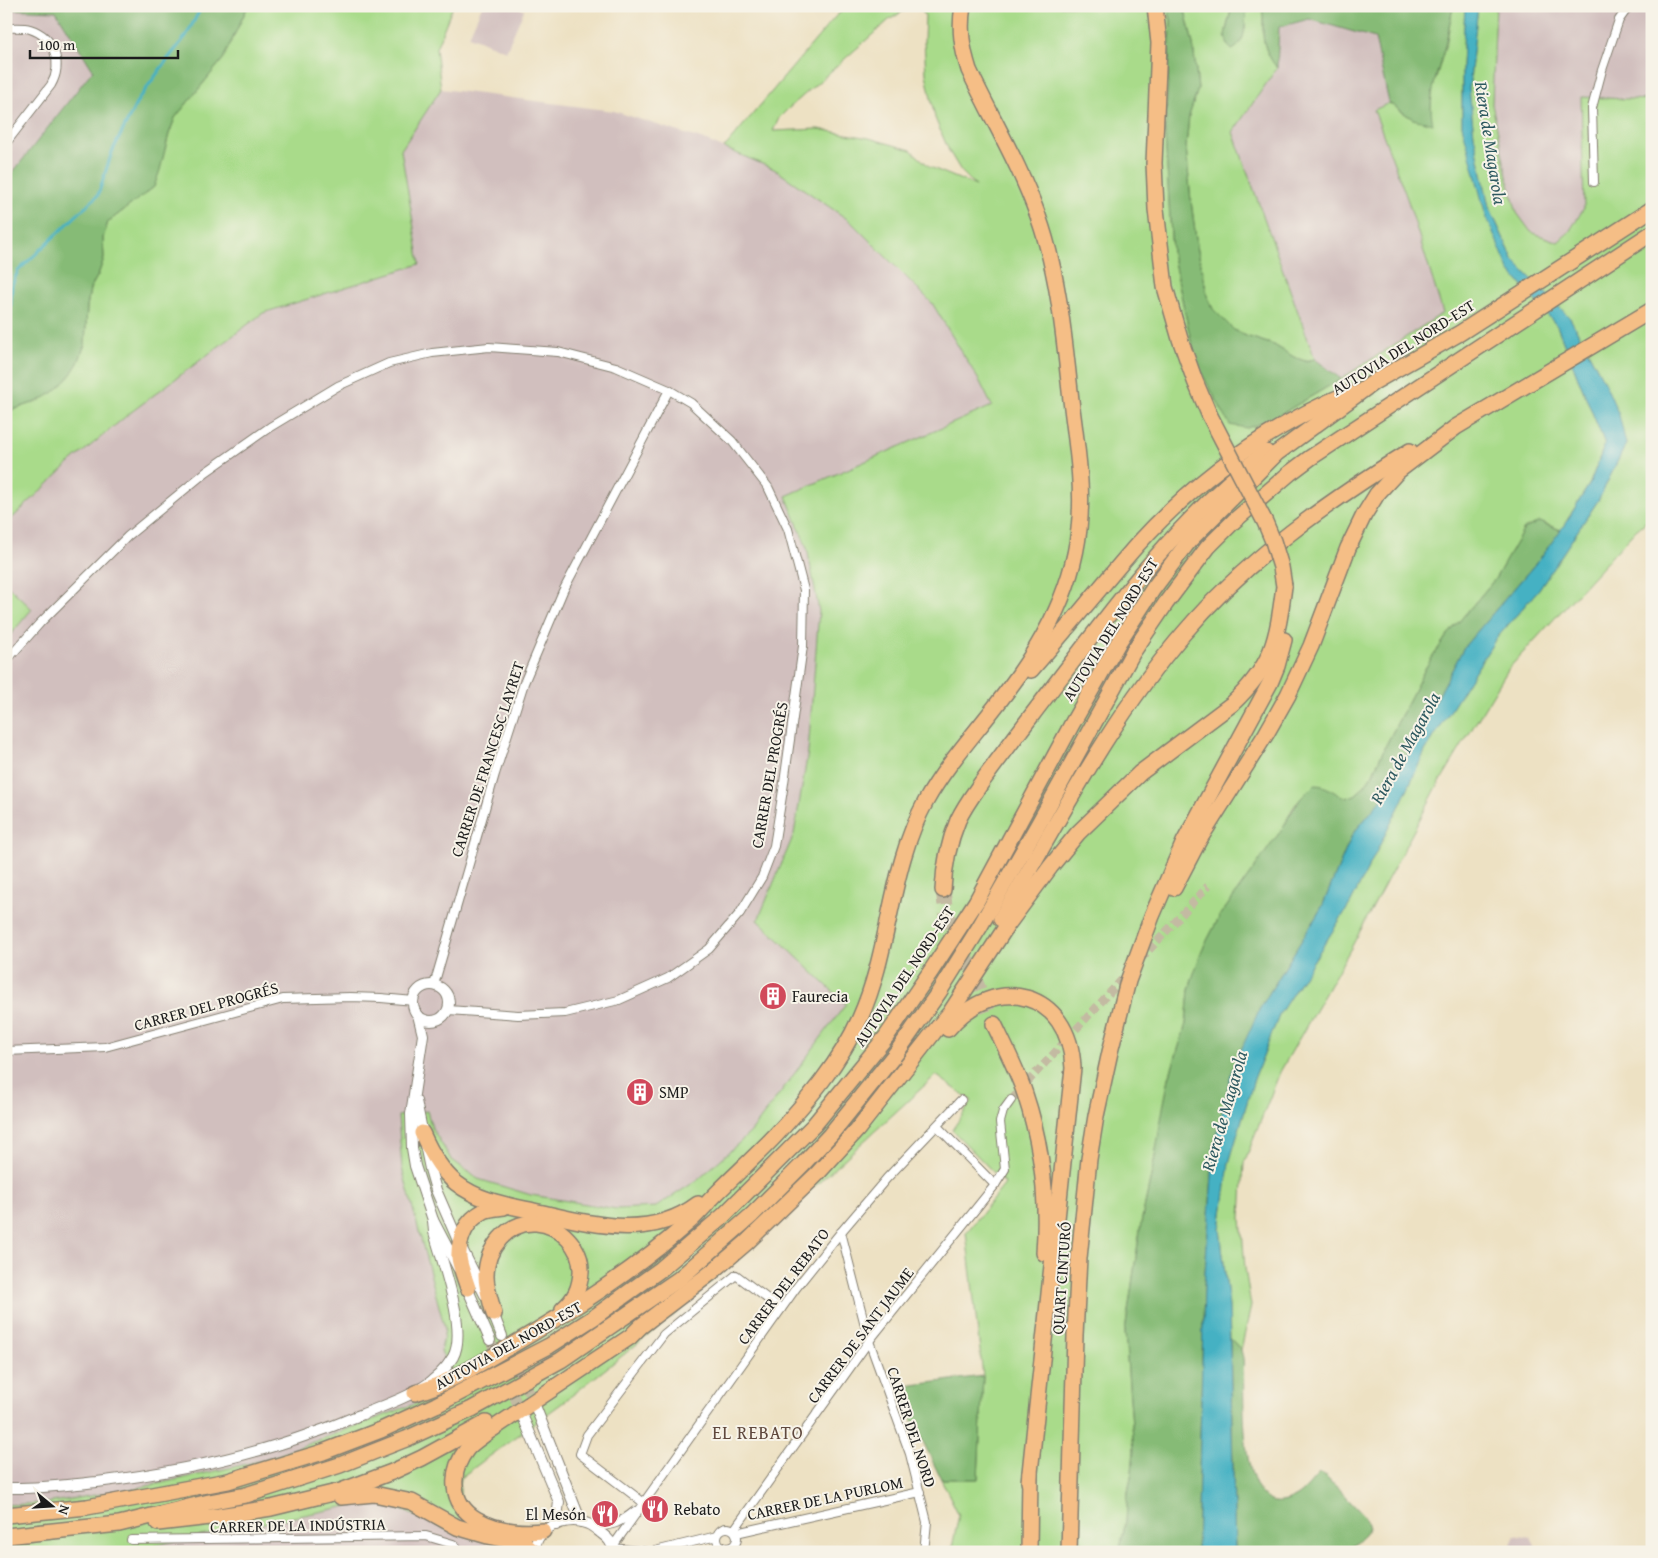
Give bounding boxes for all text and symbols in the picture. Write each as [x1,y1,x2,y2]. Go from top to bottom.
scale bar [30,28,178,60]
text: 100 m [38,34,76,55]
water label: Riera de Magarola [1468,78,1514,207]
street label: AUTOVIA DEL NORD-EST [1327,293,1479,401]
street label: AUTOVIA DEL NORD-EST [1056,553,1164,705]
street label: CARRER DE FRANCESC LAYRET [444,658,530,860]
water label: Riera de Magarola [1363,686,1447,810]
street label: CARRER DEL PROGRÉS [744,700,794,850]
street label: AUTOVIA DEL NORD-EST [848,901,960,1051]
street label: CARRER DEL PROGRÉS [131,975,281,1037]
building icon: Faurecia [758,981,788,1011]
place label: Faurecia [792,984,849,1008]
water label: Riera de Magarola [1194,1047,1254,1175]
building icon: SMP [625,1077,655,1107]
place label: SMP [659,1080,689,1104]
street label: QUART CINTURÓ [1045,1220,1077,1335]
street label: CARRER DEL REBATO [731,1223,835,1349]
street label: CARRER DE SANT JAUME [801,1262,919,1408]
street label: AUTOVIA DEL NORD-EST [430,1294,586,1396]
street label: CARRER DEL NORD [881,1364,943,1491]
district label: EL REBATO [712,1419,804,1446]
street label: CARRER DE LA PURLOM [745,1470,905,1526]
north arrow [28,1480,78,1530]
restaurant icon: Rebato [640,1494,670,1524]
place label: Rebato [674,1497,720,1521]
restaurant icon: El Mesón [590,1499,620,1529]
text: N [53,1502,75,1518]
place label: El Mesón [526,1502,586,1526]
street label: CARRER DE LA INDÚSTRIA [210,1511,386,1539]

